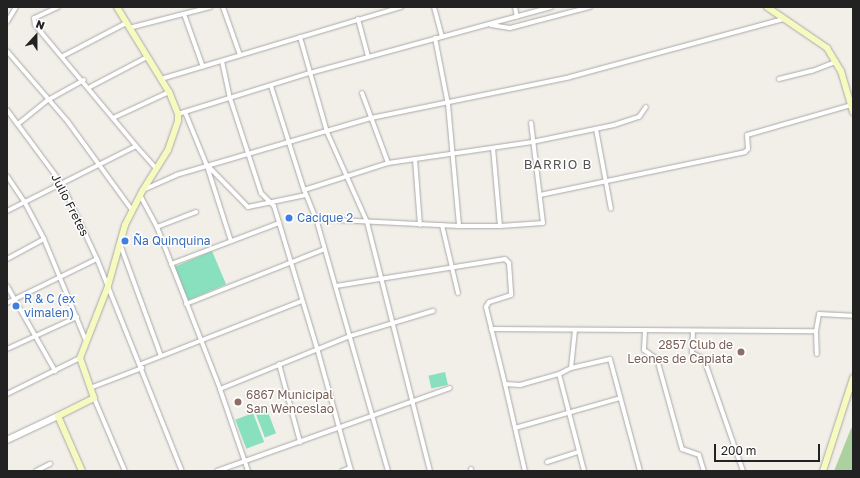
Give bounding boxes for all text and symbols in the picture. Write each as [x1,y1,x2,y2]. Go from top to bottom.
north arrow [16,16,56,56]
text: N [34,17,47,32]
district label: BARRIO B [524,156,592,172]
street label: Julio Fretes [48,171,92,239]
place label: Cacique 2 [297,211,353,225]
marker: Cacique 2 [284,213,294,223]
place label: Ña Quinquina [133,234,211,248]
marker: Ña Quinquina [120,236,130,246]
place label: R & C (ex vimalen) [24,292,75,320]
marker: R & C (ex vimalen) [11,301,21,311]
place label: 2857 Club de Leones de Capiata [627,338,733,366]
marker: 2857 Club de Leones de Capiata [736,347,746,357]
place label: 6867 Municipal San Wenceslao [246,388,334,416]
marker: 6867 Municipal San Wenceslao [233,397,243,407]
scale bar [716,436,822,462]
text: 200 m [721,443,756,458]

